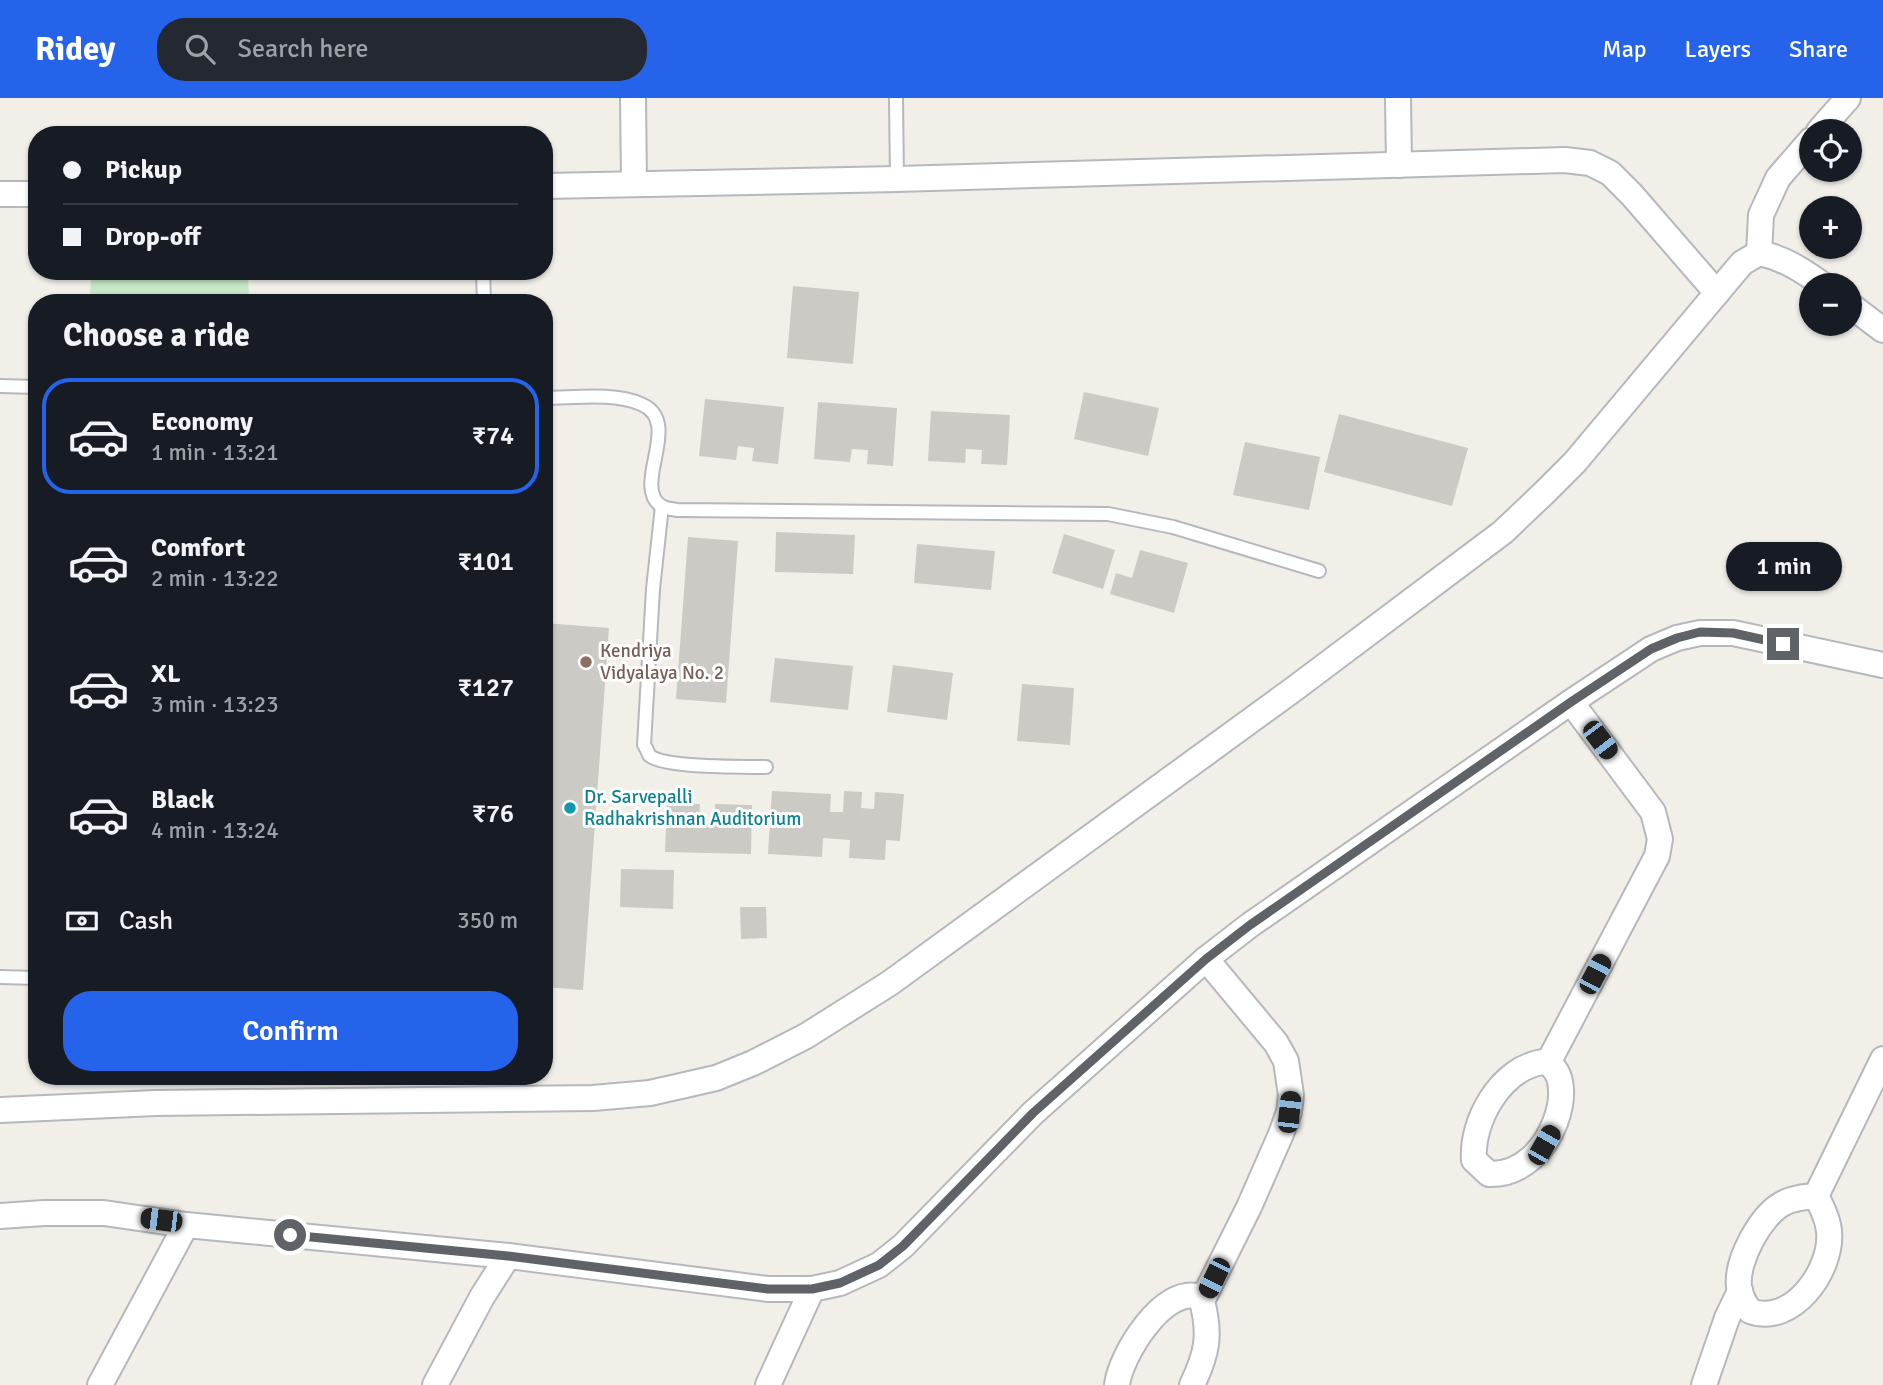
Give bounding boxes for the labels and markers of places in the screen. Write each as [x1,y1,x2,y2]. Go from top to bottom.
place label: Kendriya Vidyalaya No. 2 [600,639,724,685]
marker: Kendriya Vidyalaya No. 2 [578,654,594,670]
place label: Dr. Sarvepalli Radhakrishnan Auditorium [584,785,801,831]
marker: Dr. Sarvepalli Radhakrishnan Auditorium [562,800,578,816]

